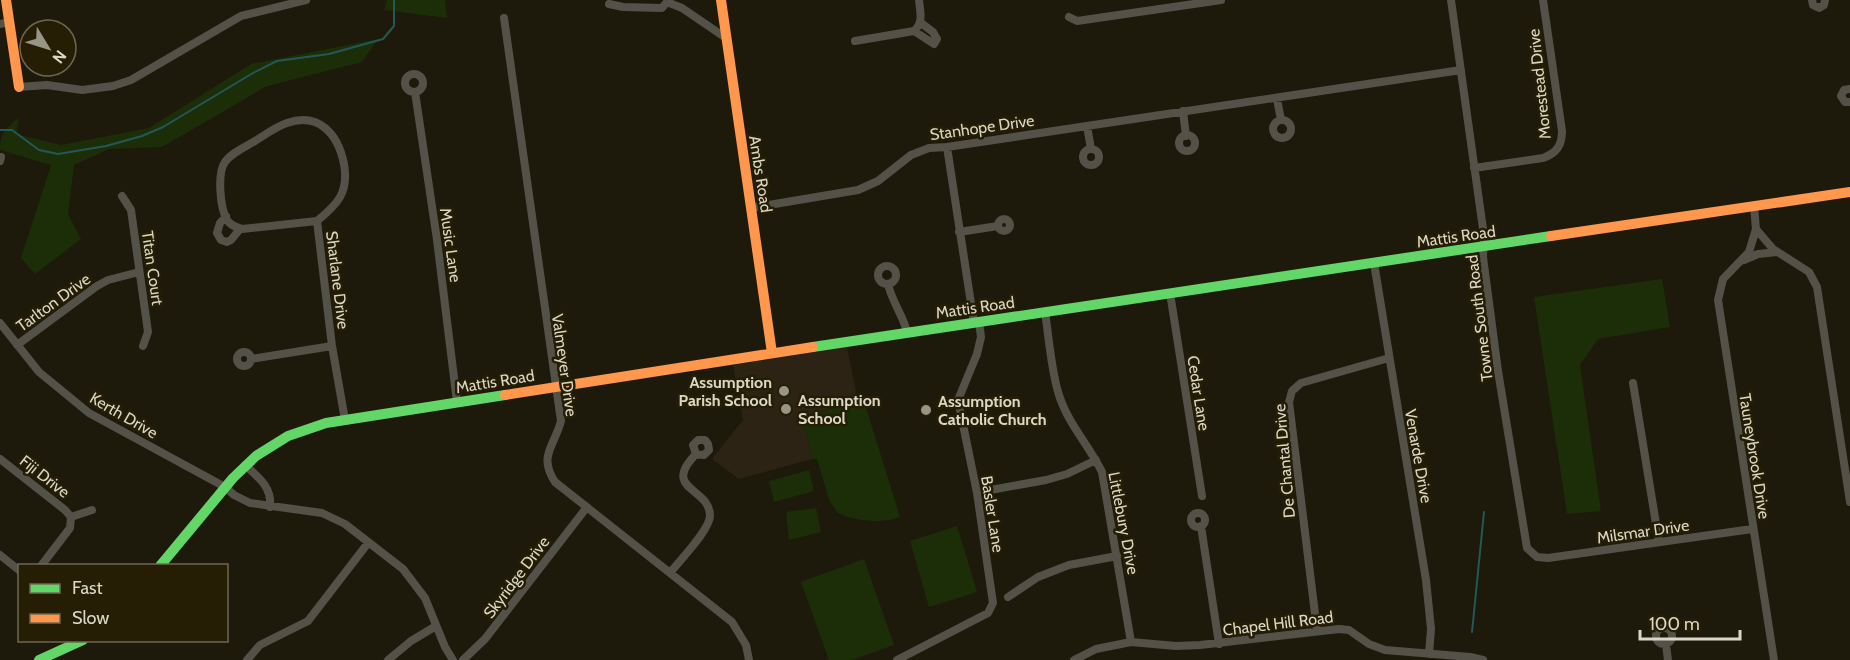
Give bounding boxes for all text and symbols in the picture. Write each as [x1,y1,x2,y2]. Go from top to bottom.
north arrow [18,18,78,78]
street label: Morestead Drive [1524,28,1555,140]
text: N [48,47,70,67]
street label: Stanhope Drive [929,111,1035,144]
street label: Ambs Road [745,134,776,214]
street label: Music Lane [436,207,465,283]
street label: Mattis Road [1415,222,1497,251]
street label: Titan Court [138,230,167,307]
street label: Sharlane Drive [322,230,353,330]
street label: Towne South Road [1462,254,1497,382]
street label: Tarlton Drive [13,269,94,336]
street label: Mattis Road [934,293,1016,322]
street label: Valmeyer Drive [548,313,581,418]
street label: Cedar Lane [1183,354,1214,432]
street label: Mattis Road [454,366,536,397]
place label: Assumption Parish School [679,373,772,410]
marker: Assumption Parish School [777,384,791,398]
street label: Kerth Drive [86,388,161,442]
place label: Assumption School [798,391,881,428]
place label: Assumption Catholic Church [938,392,1047,429]
street label: Tauneybrook Drive [1735,392,1774,520]
marker: Assumption School [779,402,793,416]
marker: Assumption Catholic Church [919,403,933,417]
street label: De Chantal Drive [1270,403,1299,519]
street label: Venarde Drive [1401,408,1436,505]
street label: Fiji Drive [16,451,73,502]
street label: Littlebury Drive [1104,470,1143,576]
street label: Basler Lane [977,474,1008,554]
street label: Milsmar Drive [1596,516,1690,547]
street label: Skyridge Drive [479,533,553,622]
legend [18,564,228,642]
text: Fast [72,577,103,599]
scale bar [1640,603,1740,641]
text: Slow [72,607,109,629]
street label: Chapel Hill Road [1222,607,1334,640]
text: 100 m [1649,613,1700,635]

